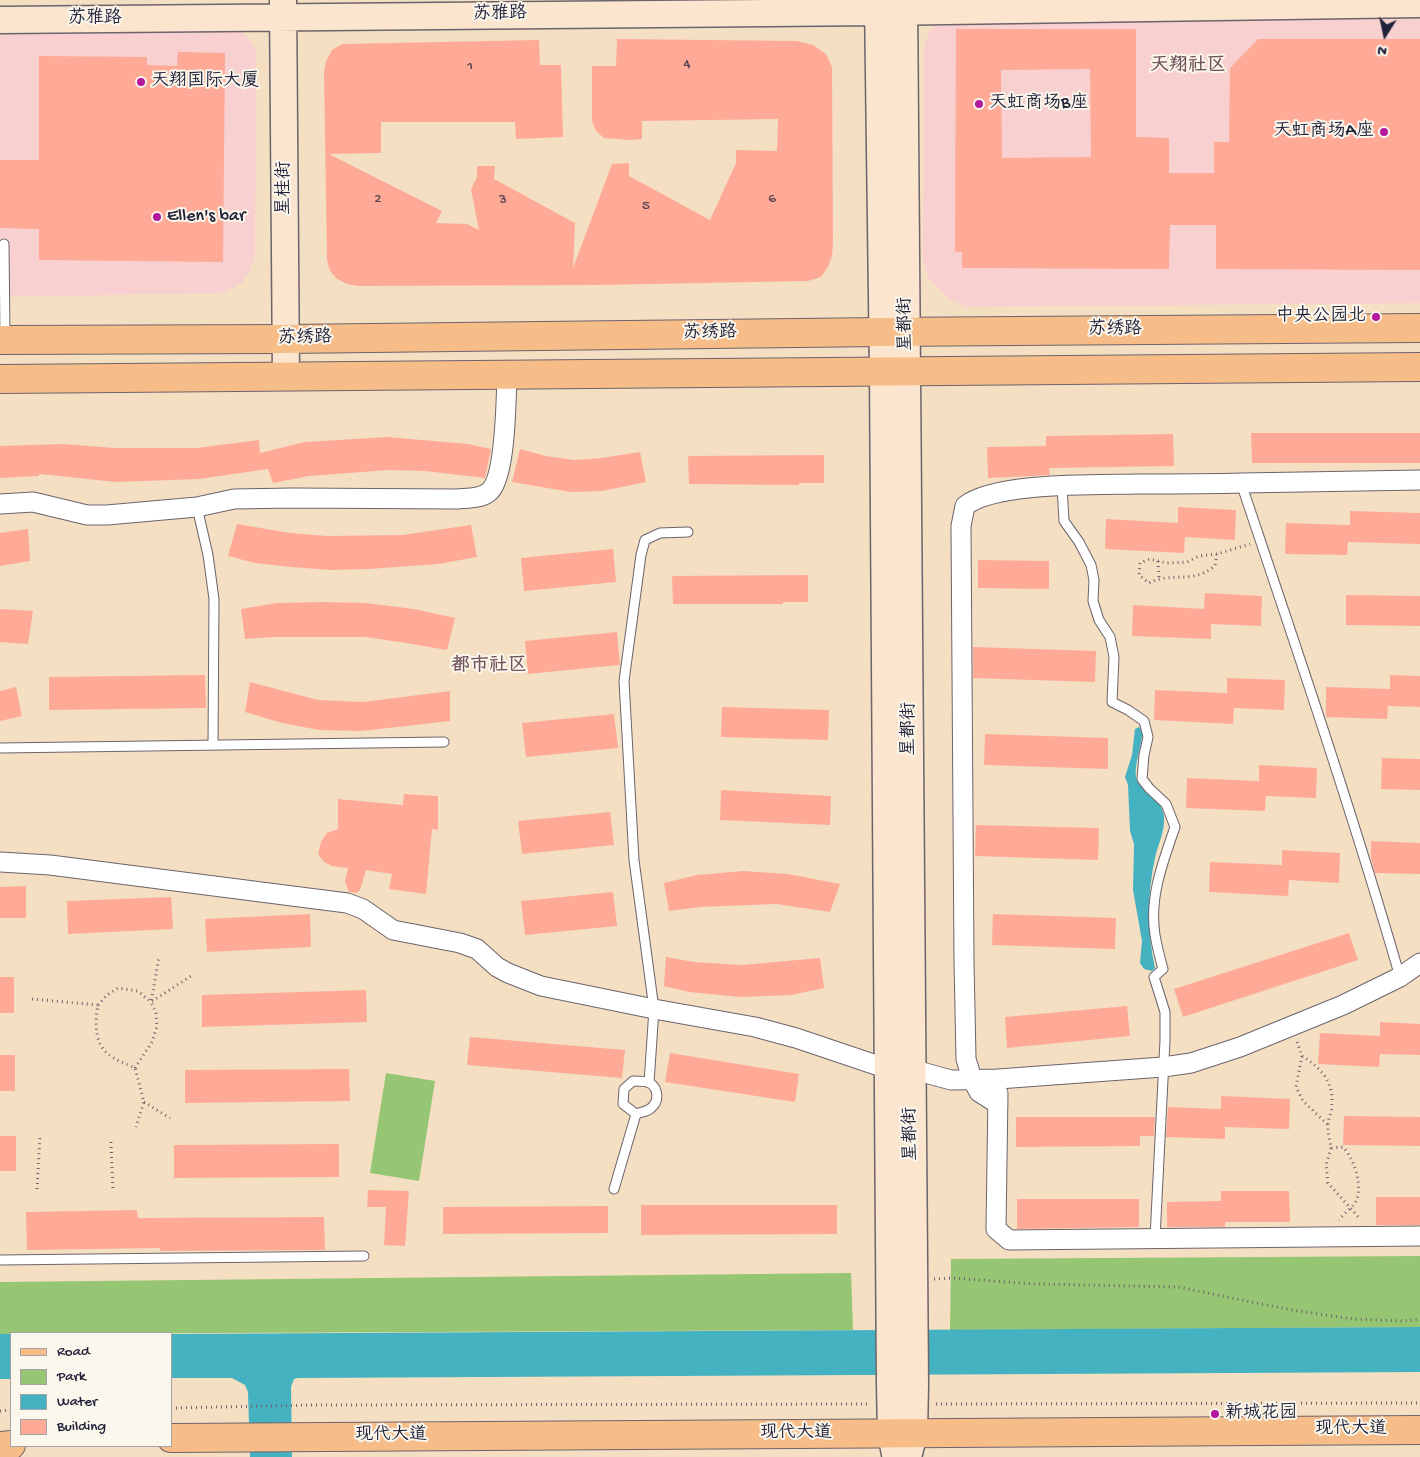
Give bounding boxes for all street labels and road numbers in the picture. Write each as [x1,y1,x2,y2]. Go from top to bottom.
street label: 苏雅路 [473,4,527,26]
street label: 苏雅路 [68,8,122,30]
street label: 星桂街 [274,161,296,215]
street label: 星都街 [896,297,918,351]
street label: 苏绣路 [1088,319,1142,341]
street label: 苏绣路 [683,323,737,345]
street label: 苏绣路 [278,328,332,350]
street label: 星都街 [899,702,921,756]
street label: 星都街 [901,1107,923,1161]
street label: 现代大道 [1315,1419,1387,1441]
street label: 现代大道 [760,1423,832,1445]
street label: 现代大道 [355,1425,427,1447]

